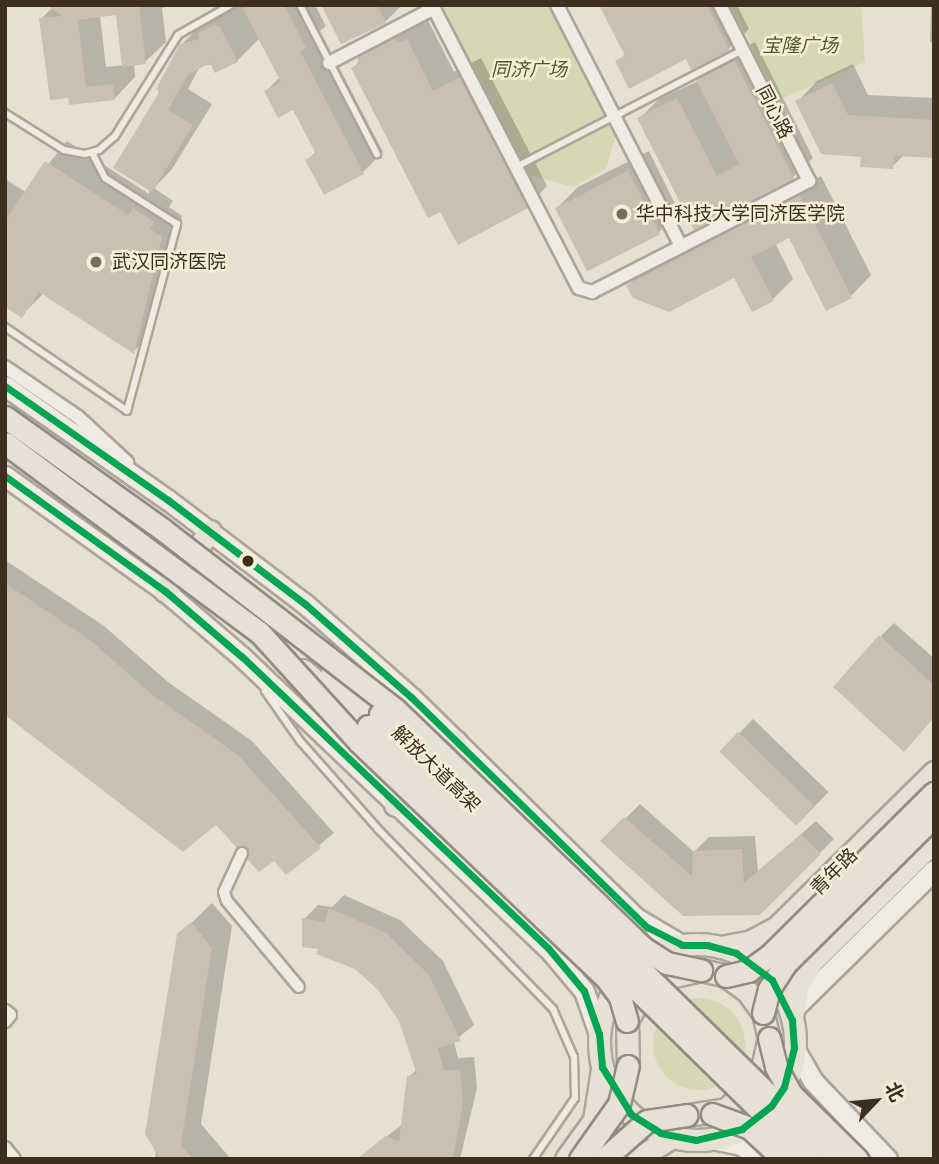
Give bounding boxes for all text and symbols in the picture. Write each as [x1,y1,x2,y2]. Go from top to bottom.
park label: 宝隆广场 [762,35,838,57]
park label: 同济广场 [491,59,567,81]
street label: 同心路 [751,81,797,143]
place label: 华中科技大学同济医学院 [636,203,845,225]
marker: 华中科技大学同济医学院 [614,206,630,222]
place label: 武汉同济医院 [112,251,226,273]
marker: 武汉同济医院 [86,252,106,272]
unlabelled marker [241,554,255,568]
street label: 解放大道高架 [387,721,485,817]
street label: 青年路 [806,844,862,900]
north arrow [841,1066,911,1136]
text: 北 [880,1078,910,1106]

